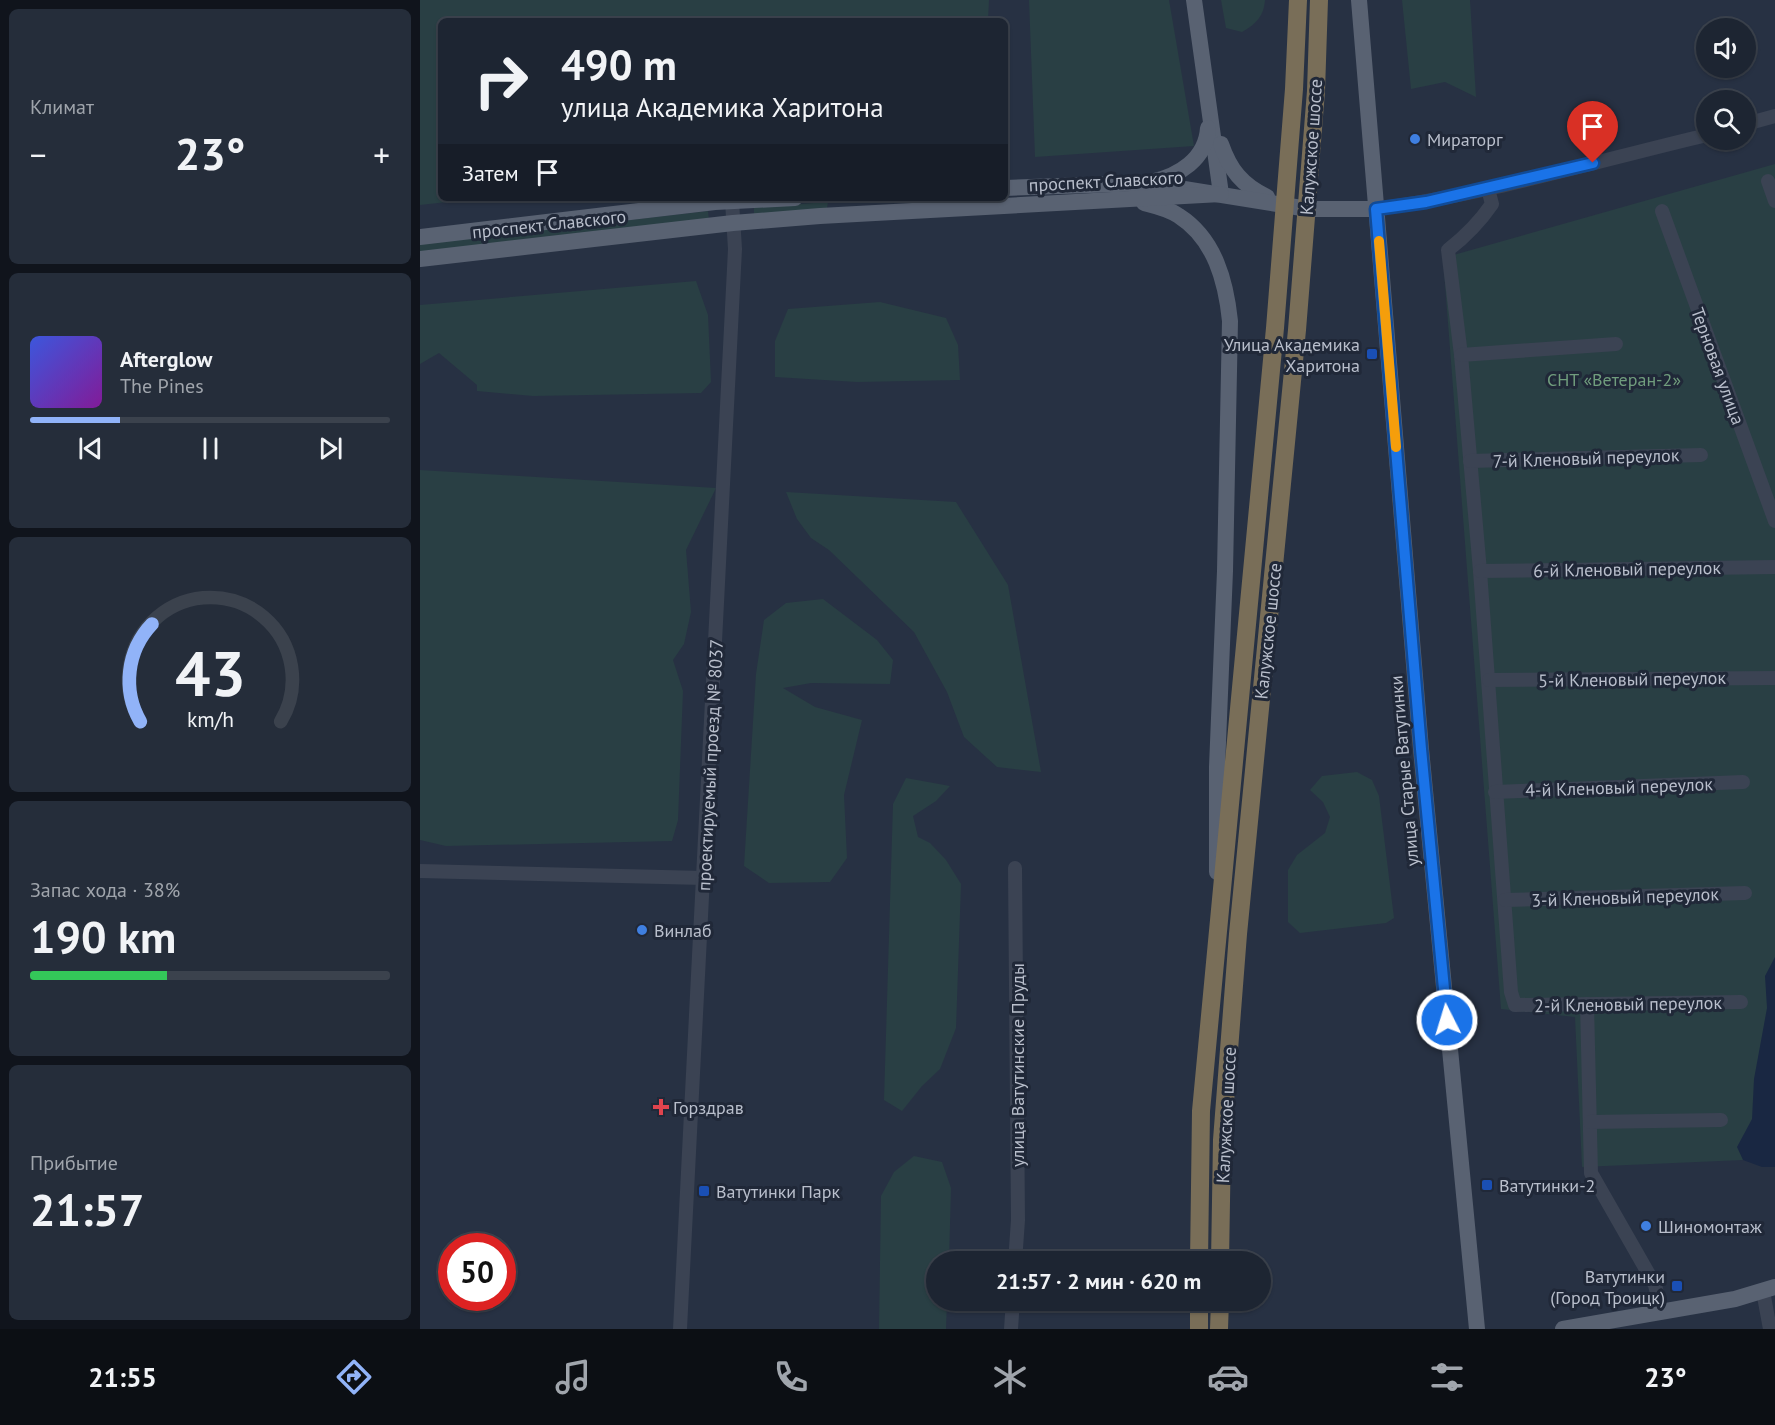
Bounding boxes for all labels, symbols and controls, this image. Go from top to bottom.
map controls [1696,18,1756,150]
button: sound [1696,18,1756,78]
text: 490 m [561,37,677,92]
icon: right [462,42,540,120]
street label: Калужское шоссе [1295,78,1327,216]
text: улица Академика Харитона [561,90,884,124]
button: search [1696,90,1756,150]
text: Климат [30,94,94,120]
pin [1567,101,1618,163]
icon: arrive [1576,110,1609,143]
text: 23° [175,124,245,182]
place label: Мираторг [1427,128,1503,151]
marker: Мираторг [1408,132,1422,146]
text: − [30,133,47,176]
text: + [373,133,390,176]
icon: arrive [531,156,564,189]
text: Затем [462,159,519,187]
street label: проспект Славского [1028,165,1184,197]
street label: проспект Славского [471,204,627,244]
street label: Терновая улица [1686,304,1750,428]
place label: Улица Академика Харитона [1224,333,1360,377]
text: Afterglow [120,345,212,373]
marker: Улица Академика Харитона [1365,347,1379,361]
park label: СНТ «Ветеран-2» [1547,368,1681,391]
text: The Pines [120,373,204,399]
icon: previous [74,432,107,465]
icon: pause [194,432,227,465]
icon: next [314,432,347,465]
street label: 7-й Кленовый переулок [1492,443,1680,473]
street label: 6-й Кленовый переулок [1533,556,1721,582]
street label: Калужское шоссе [1249,562,1287,700]
text: 43 [175,632,245,713]
street label: проектируемый проезд № 8037 [692,639,728,891]
street label: 5-й Кленовый переулок [1538,666,1726,692]
street label: улица Старые Ватутинки [1384,675,1424,867]
text: km/h [186,705,233,733]
street label: 4-й Кленовый переулок [1525,772,1714,802]
text: Запас хода · 38% [30,877,180,903]
street label: 3-й Кленовый переулок [1531,882,1720,912]
text: 190 km [30,907,176,965]
place label: Винлаб [654,919,712,942]
marker: Винлаб [635,923,649,937]
street label: улица Ватутинские Пруды [1006,963,1029,1167]
position arrow [1415,988,1479,1052]
street label: 2-й Кленовый переулок [1534,991,1722,1017]
street label: Калужское шоссе [1211,1046,1241,1184]
place label: Горздрав [673,1096,744,1119]
marker: Горздрав [654,1100,668,1114]
text: Прибытие [30,1150,118,1176]
place label: Ватутинки-2 [1499,1174,1595,1197]
marker: Ватутинки-2 [1480,1178,1494,1192]
text: 21:57 [30,1180,144,1238]
place label: Ватутинки Парк [716,1180,840,1203]
marker: Ватутинки Парк [697,1184,711,1198]
place label: Шиномонтаж [1658,1215,1762,1238]
marker: Шиномонтаж [1639,1219,1653,1233]
speed limit sign: 50 [438,1233,516,1311]
place label: Ватутинки (Город Троицк) [1550,1265,1665,1309]
text: 21:57 · 2 мин · 620 m [996,1267,1201,1295]
marker: Ватутинки (Город Троицк) [1670,1279,1684,1293]
icon: directions [333,1356,375,1398]
icon: music [552,1356,594,1398]
icon: phone [770,1356,812,1398]
icon: climate [989,1356,1031,1398]
icon: car [1207,1356,1249,1398]
icon: filters [1426,1356,1468,1398]
text: 21:55 [88,1360,157,1394]
text: 23° [1644,1360,1687,1394]

